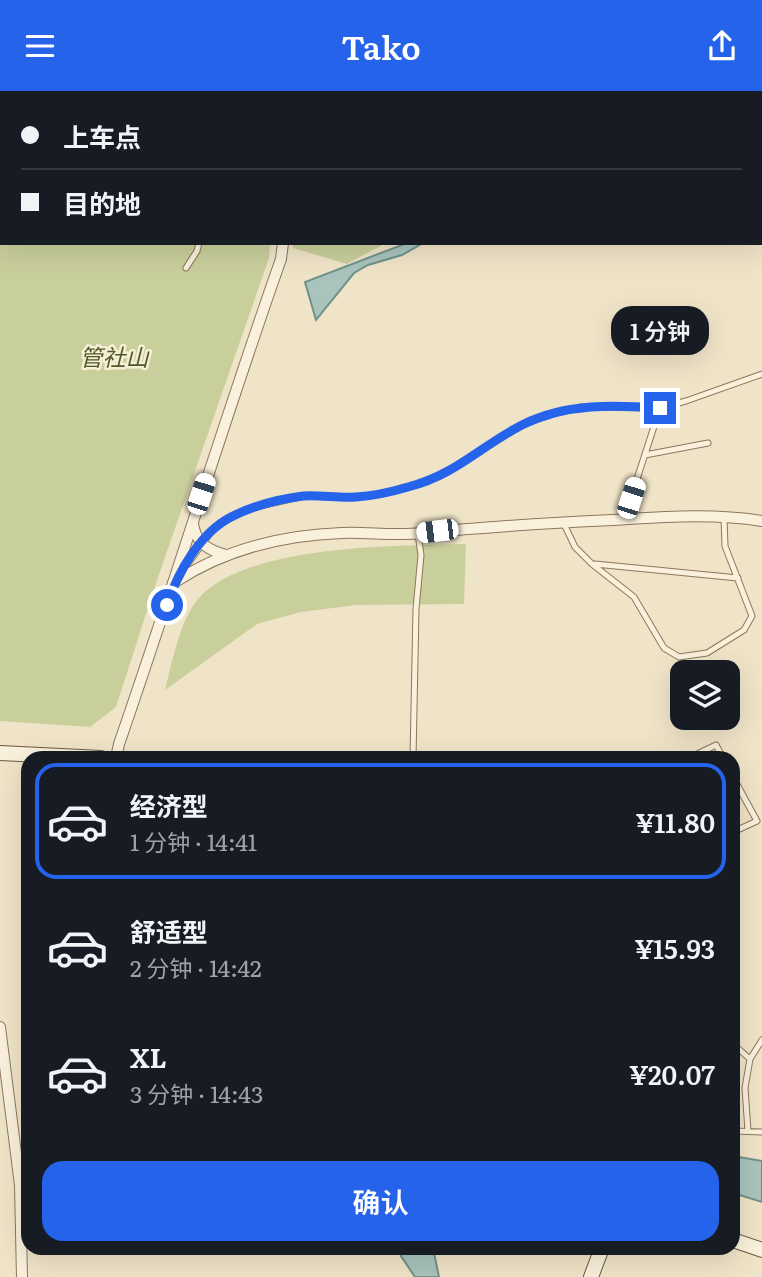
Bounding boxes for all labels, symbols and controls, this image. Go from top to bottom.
text: Tako [341,22,421,70]
icon: menu [21,27,59,65]
icon: share [703,27,741,65]
text: 上车点 [63,116,141,155]
text: 目的地 [63,183,141,222]
callout: 1 分钟 [611,307,709,355]
text: 1 分钟 [630,313,690,347]
park label: 管社山 [80,339,151,373]
route end [644,392,676,424]
car [185,471,218,517]
car [615,475,648,521]
car [415,518,460,544]
route start [151,589,183,621]
map controls [670,660,740,730]
button: layers [670,660,740,730]
text: 经济型 [130,785,208,824]
icon: car [46,790,109,853]
text: ¥11.80 [636,802,715,841]
text: 1 分钟 · 14:41 [130,824,257,858]
text: 舒适型 [130,911,208,950]
icon: car [46,916,109,979]
text: ¥15.93 [634,928,715,967]
text: 2 分钟 · 14:42 [130,950,262,984]
text: XL [130,1037,167,1076]
icon: car [46,1042,109,1105]
text: ¥20.07 [629,1054,715,1093]
text: 3 分钟 · 14:43 [130,1076,263,1110]
button: 确认 [42,1161,719,1241]

